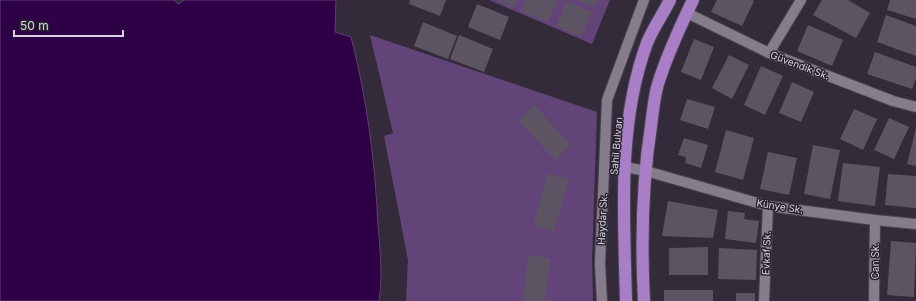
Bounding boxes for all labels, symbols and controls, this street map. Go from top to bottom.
scale bar [14,12,123,38]
text: 50 m [20,18,49,33]
street label: Güvendik Sk. [769,48,831,82]
street label: Sahil Bulvarı [607,117,625,175]
street label: Haydar Sk. [595,193,609,245]
street label: Künye Sk. [756,196,804,216]
street label: Evkaf Sk. [759,231,773,275]
street label: Can Sk. [869,243,881,279]

